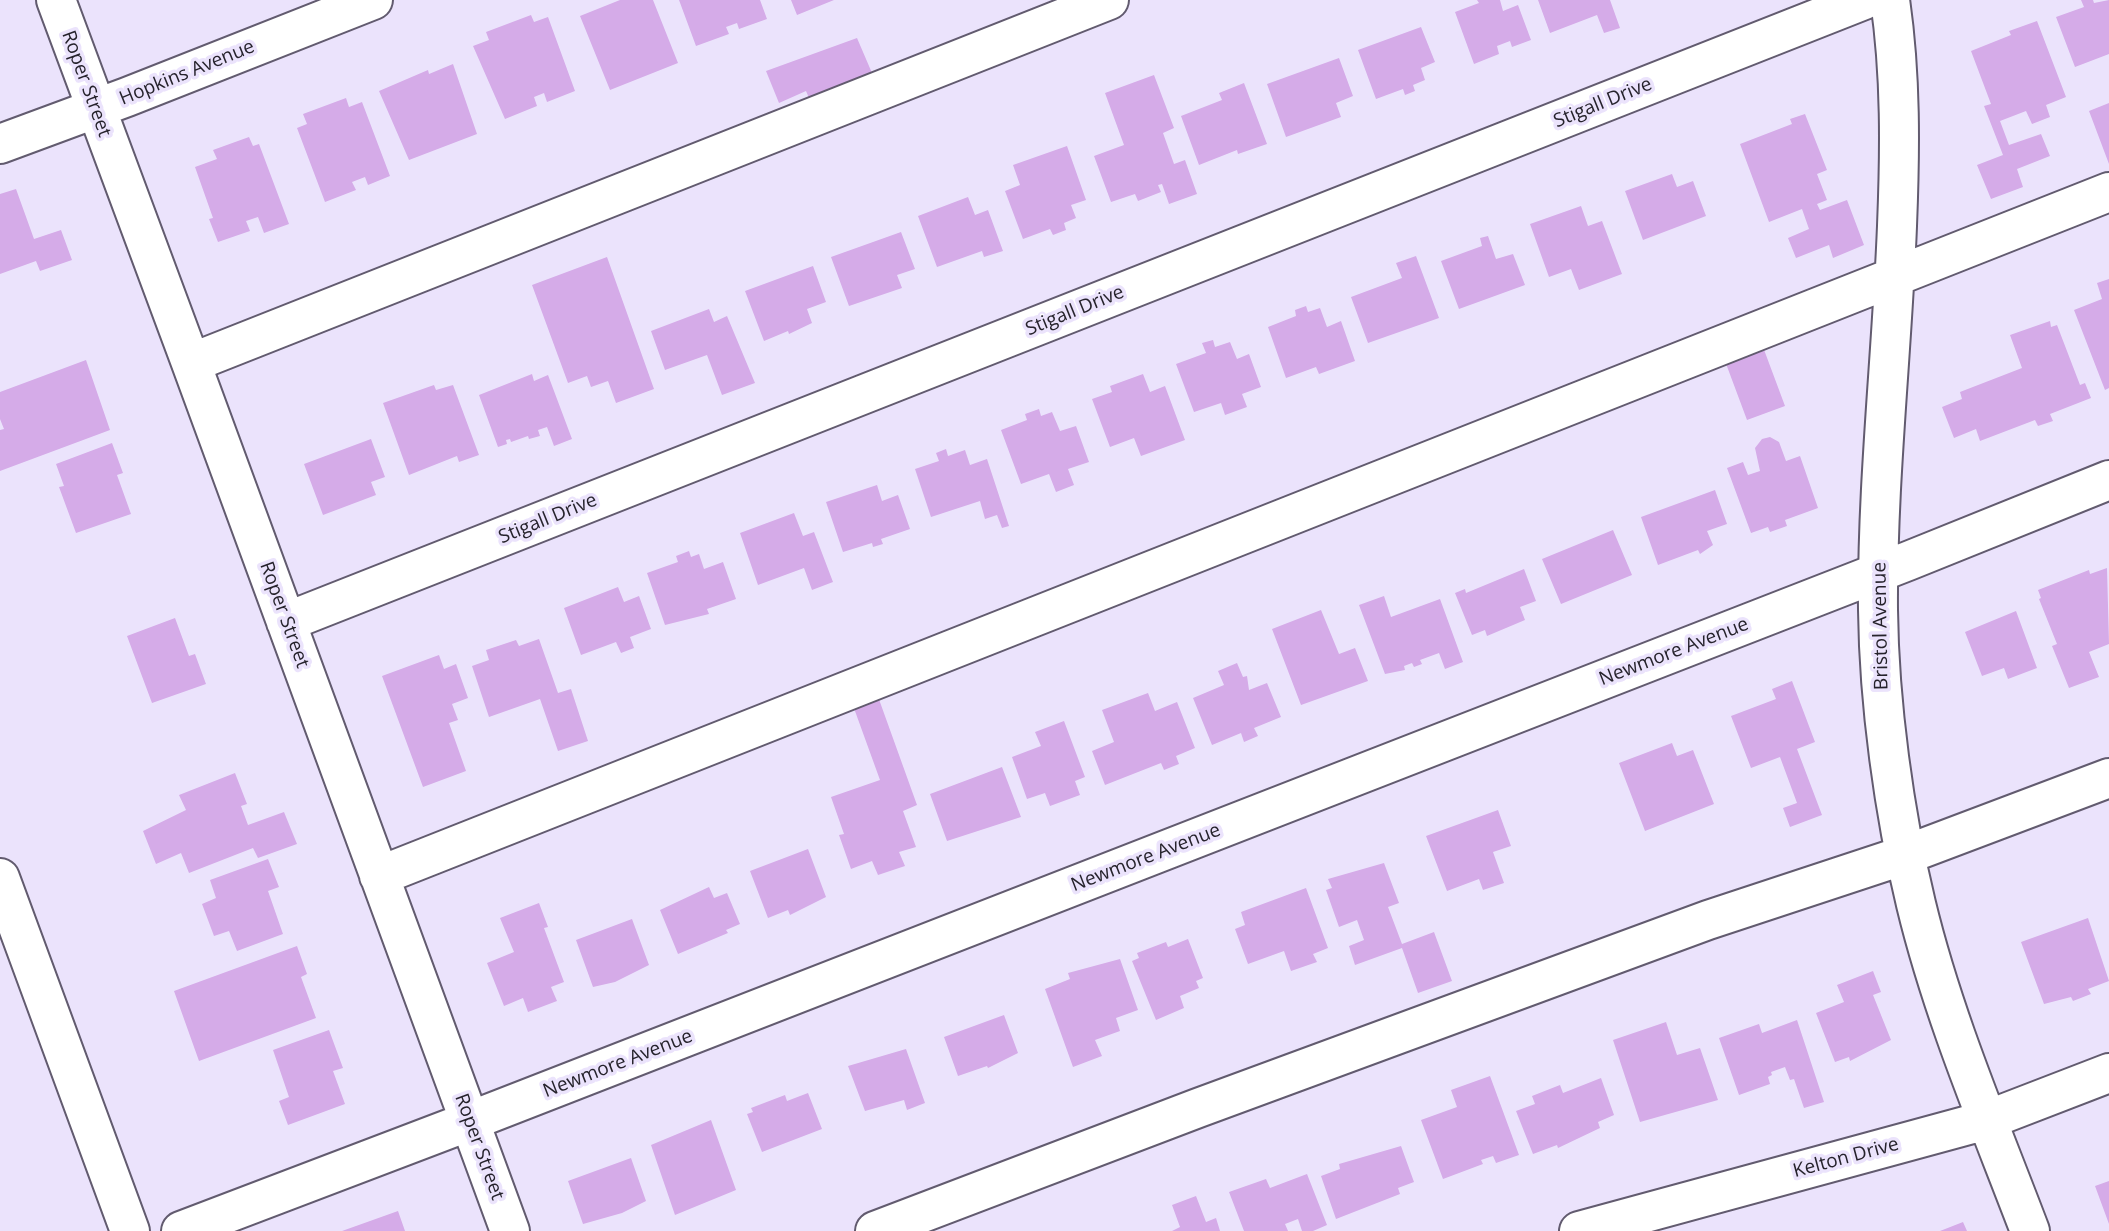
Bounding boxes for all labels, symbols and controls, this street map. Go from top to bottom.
street label: Roper Street [56,28,116,140]
street label: Hopkins Avenue [116,36,258,110]
street label: Stigall Drive [1551,73,1655,133]
street label: Stigall Drive [1023,281,1127,341]
street label: Stigall Drive [496,489,600,549]
street label: Roper Street [254,559,314,671]
street label: Bristol Avenue [1868,562,1894,690]
street label: Newmore Avenue [1596,613,1752,691]
street label: Newmore Avenue [1068,819,1224,897]
street label: Newmore Avenue [540,1025,696,1103]
street label: Roper Street [449,1091,509,1203]
street label: Kelton Drive [1791,1133,1901,1183]

